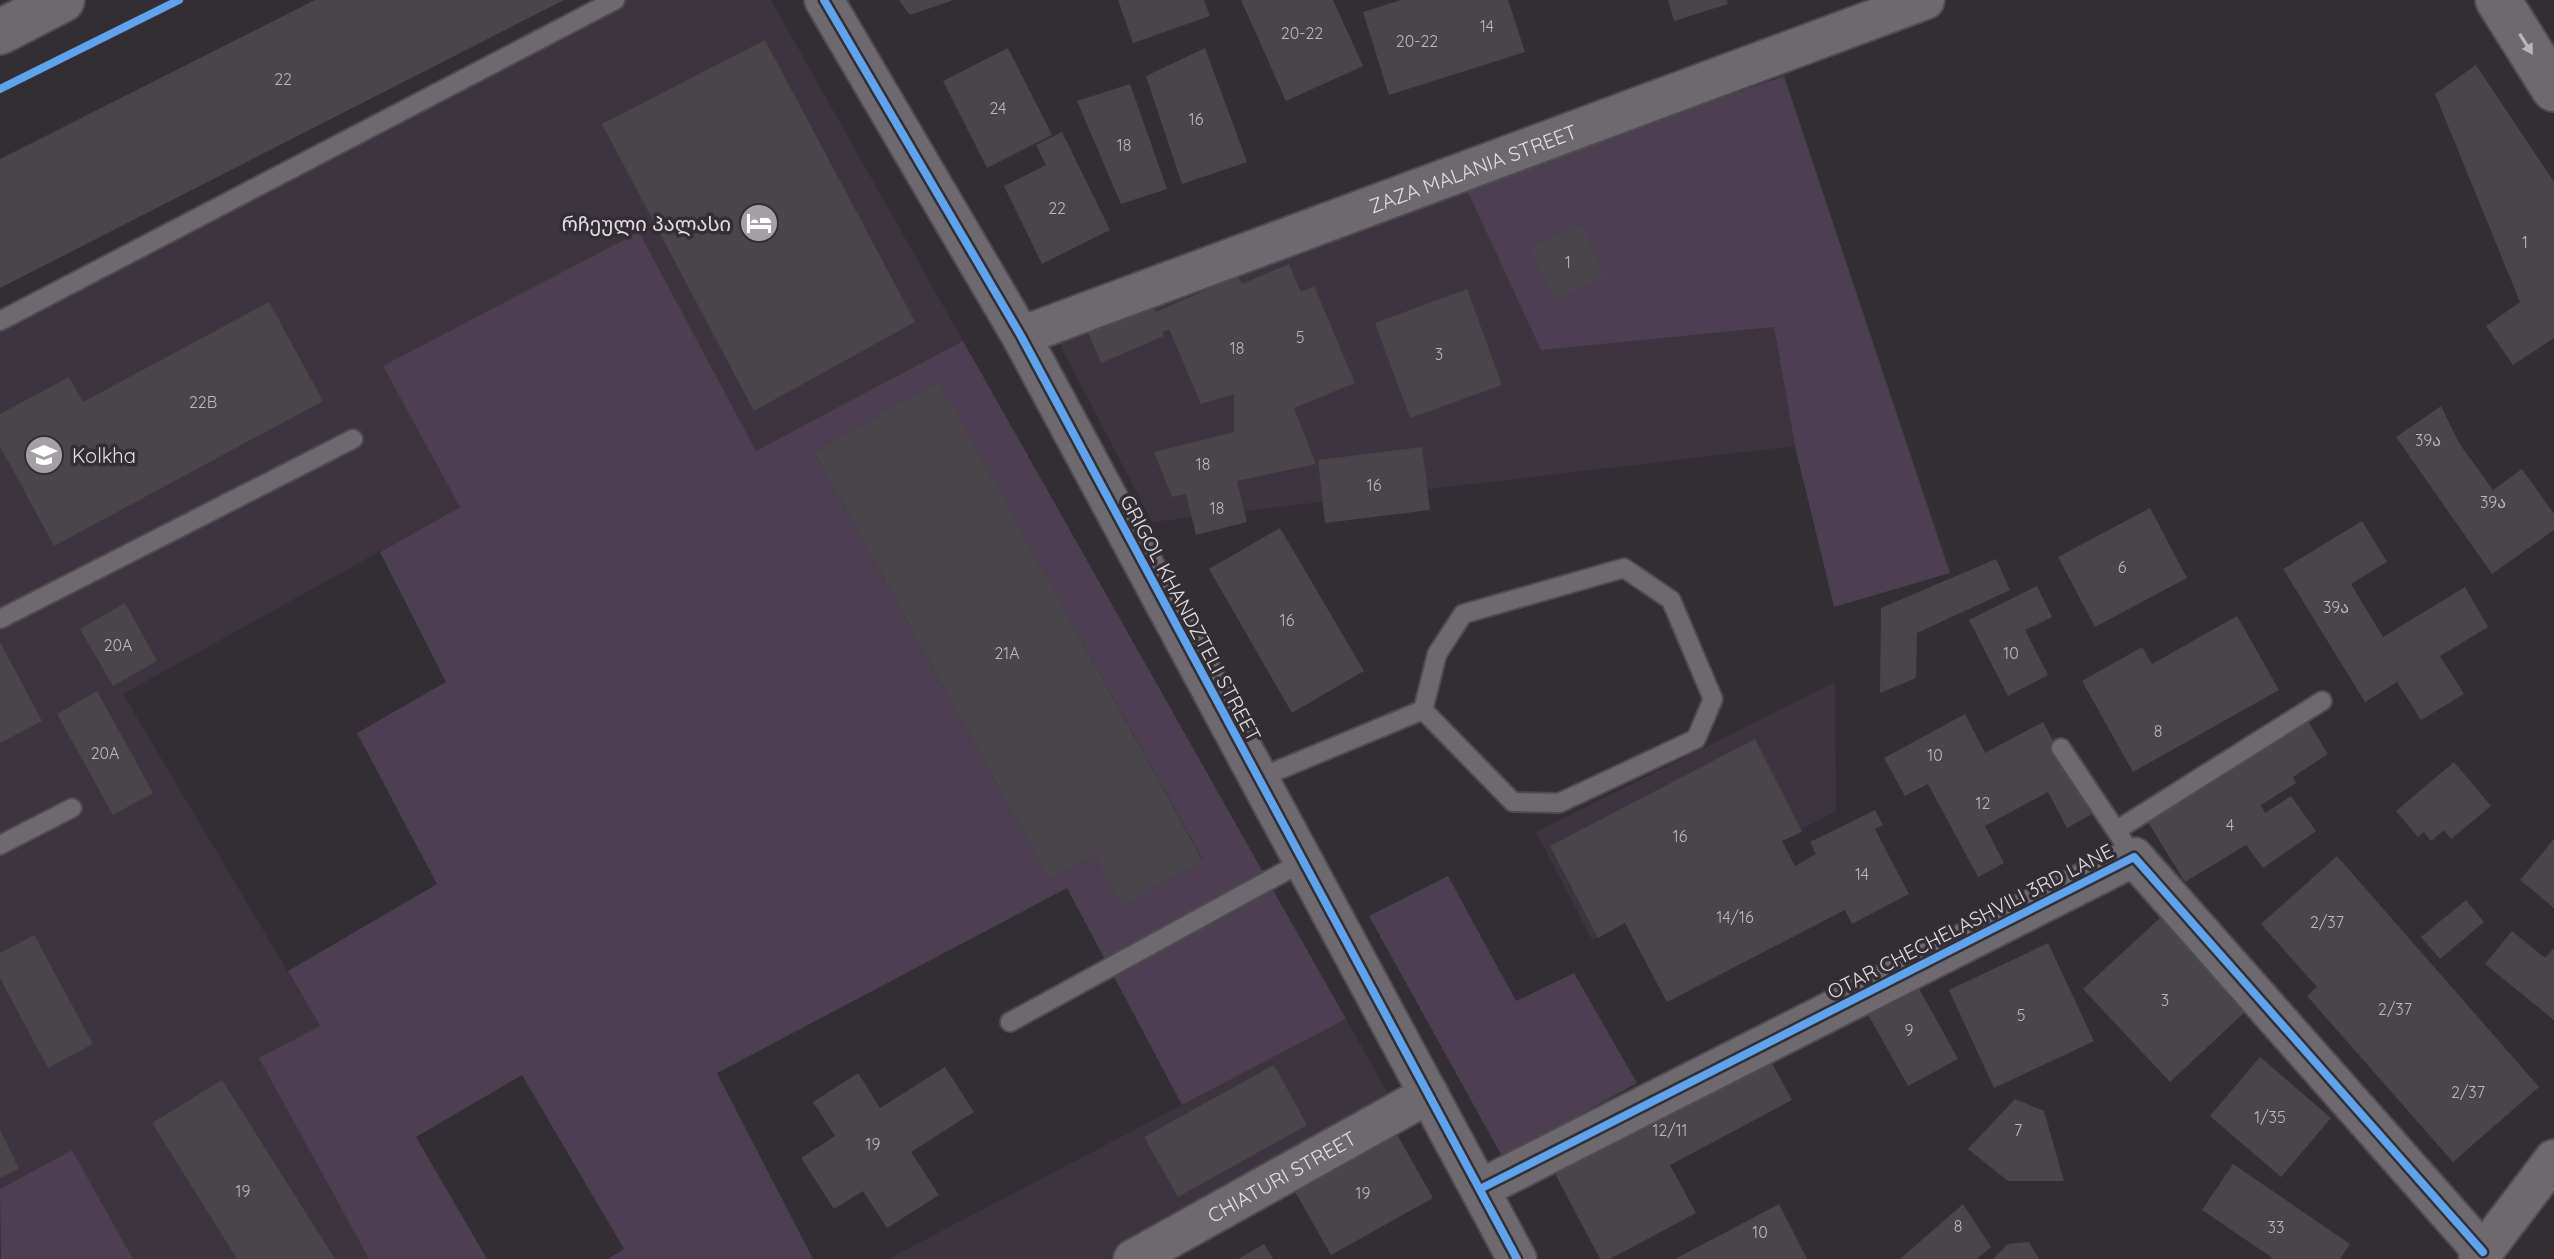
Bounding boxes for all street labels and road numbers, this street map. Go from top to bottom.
street label: ZAZA MALANIA STREET [1365,118,1580,218]
street label: GRIGOL KHANDZTELI STREET [1115,490,1267,746]
street label: OTAR CHECHELASHVILI 3RD LANE [1823,838,2117,1004]
street label: CHIATURI STREET [1203,1125,1360,1228]

